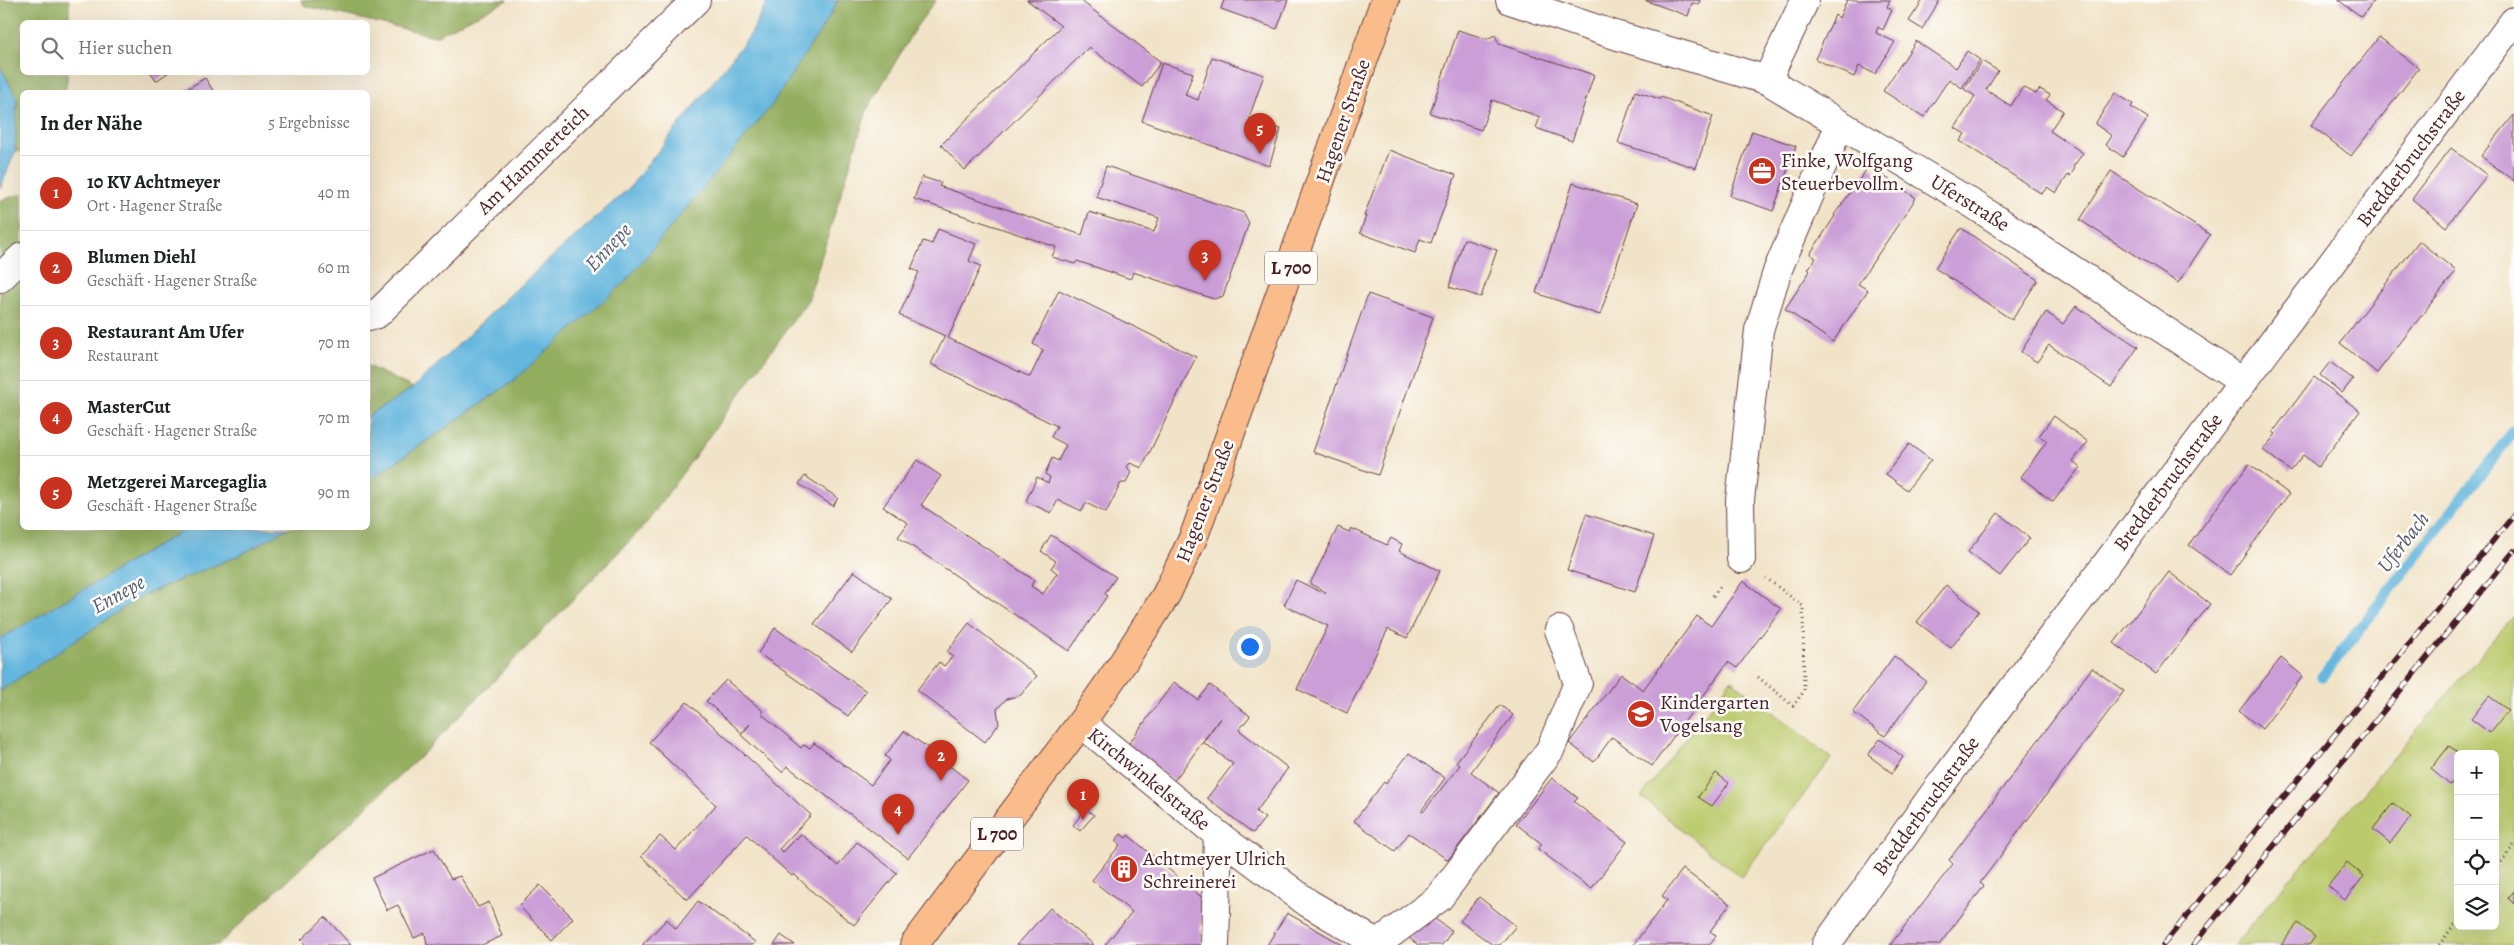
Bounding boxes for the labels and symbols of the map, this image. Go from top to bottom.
street label: Hagener Straße [1309,55,1377,187]
street label: Bredderbruchstraße [2350,83,2472,233]
street label: Am Hammerteich [470,99,595,221]
pin: 5 [1244,113,1276,154]
place label: Finke, Wolfgang Steuerbevollm. [1781,147,1913,197]
office icon: Finke, Wolfgang Steuerbevollm. [1747,156,1777,186]
street label: Uferstraße [1925,168,2015,238]
water label: Ennepe [578,216,638,277]
pin: 3 [1189,240,1221,281]
road number: L 700 [1265,252,1317,284]
street label: Bredderbruchstraße [2107,407,2229,557]
street label: Hagener Straße [1169,436,1241,566]
water label: Uferbach [2370,506,2436,578]
water label: Ennepe [86,568,150,620]
your location [1237,634,1263,660]
place label: Kindergarten Vogelsang [1659,689,1770,739]
school or university icon: Kindergarten Vogelsang [1626,699,1656,729]
street label: Kirchwinkelstraße [1082,721,1216,837]
street label: Bredderbruchstraße [1866,731,1986,881]
pin: 2 [925,740,957,781]
pin: 1 [1067,779,1099,820]
pin: 4 [882,794,914,835]
road number: L 700 [971,818,1023,851]
place label: Achtmeyer Ulrich Schreinerei [1142,845,1286,895]
building icon: Achtmeyer Ulrich Schreinerei [1109,854,1139,884]

